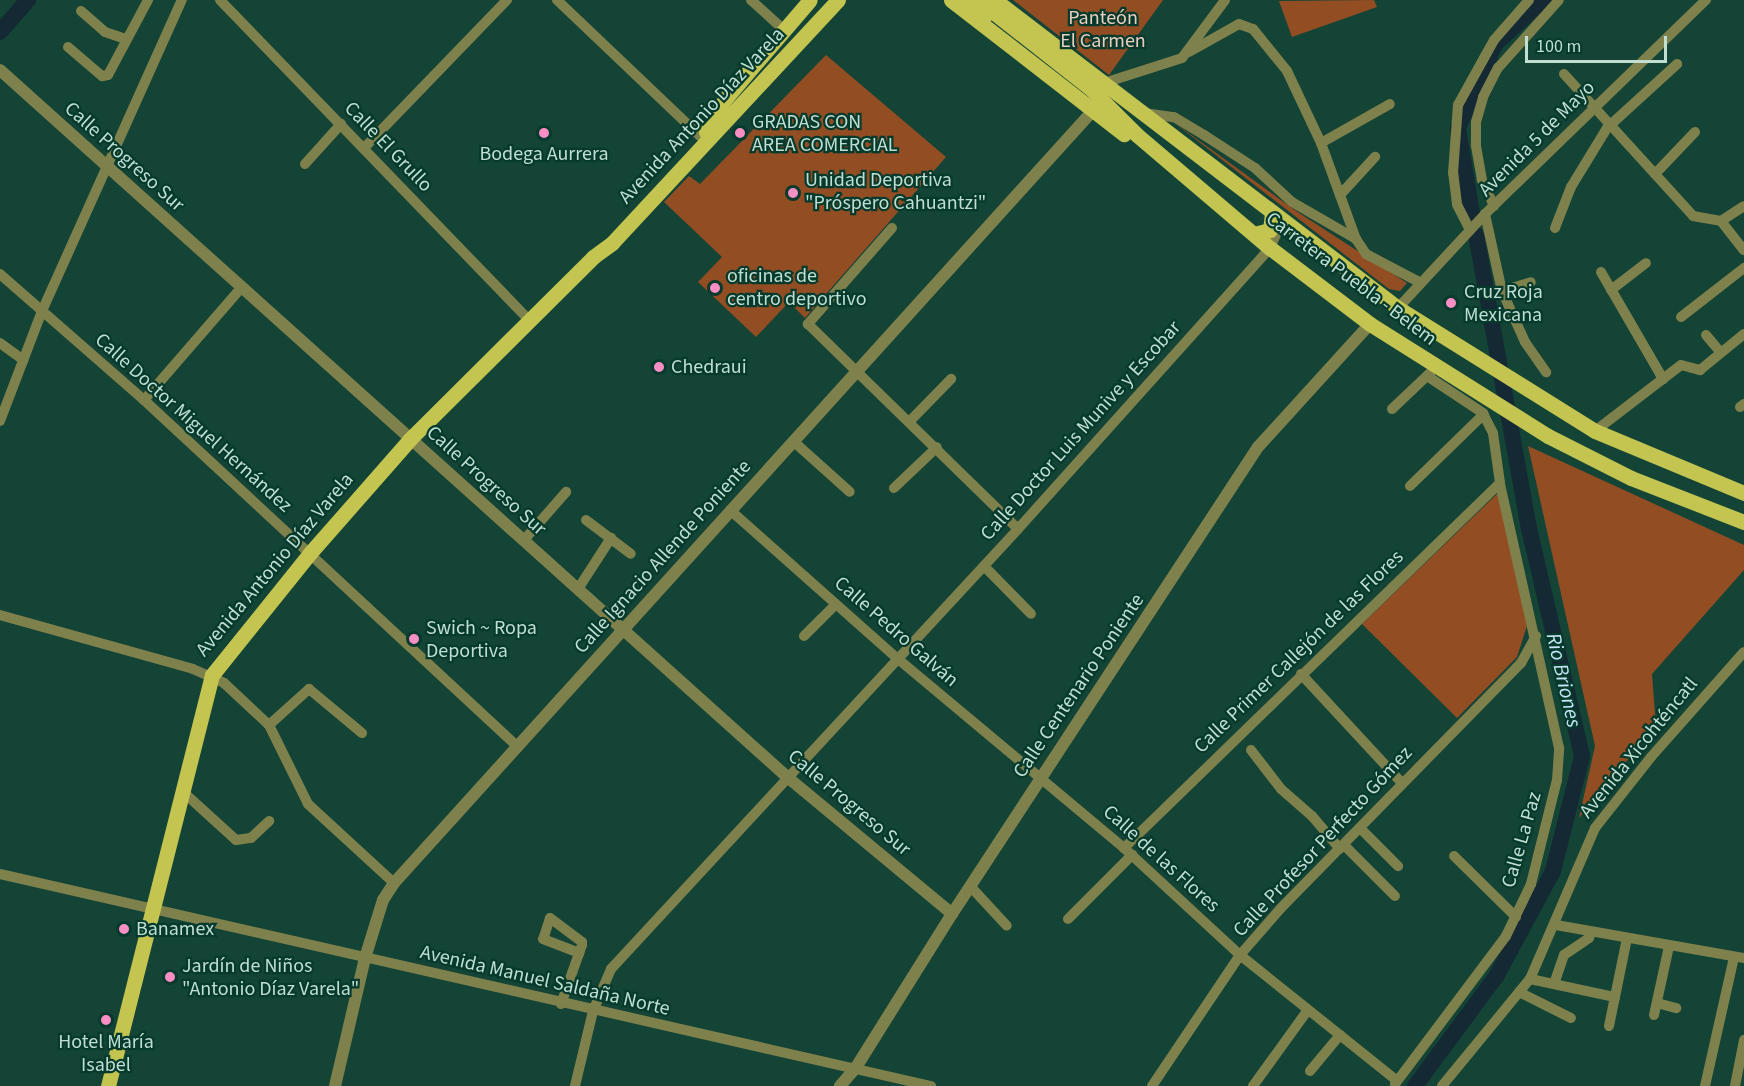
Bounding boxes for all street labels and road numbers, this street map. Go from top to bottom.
street label: Avenida Antonio Díaz Varela [614,23,790,209]
street label: Avenida 5 de Mayo [1474,76,1600,202]
street label: Calle Progreso Sur [59,97,189,217]
street label: Calle El Grullo [339,97,437,197]
street label: Carretera Puebla - Belem [1261,207,1441,351]
street label: Calle Doctor Luis Munive y Escobar [976,316,1186,546]
street label: Calle Doctor Miguel Hernández [90,328,296,518]
street label: Calle Progreso Sur [421,421,551,541]
street label: Calle Ignacio Allende Poniente [570,455,756,659]
street label: Avenida Antonio Díaz Varela [191,468,359,662]
street label: Calle Primer Callejón de las Flores [1189,545,1409,759]
street label: Calle Pedro Galván [829,572,963,692]
street label: Calle Centenario Poniente [1008,589,1150,783]
street label: Avenida Xicohténcatl [1575,673,1703,823]
street label: Calle Profesor Perfecto Gómez [1228,742,1418,942]
street label: Calle Progreso Sur [783,745,915,861]
street label: Calle La Paz [1497,789,1547,891]
street label: Calle de las Flores [1098,800,1224,918]
street label: Avenida Manuel Saldaña Norte [418,941,672,1021]

